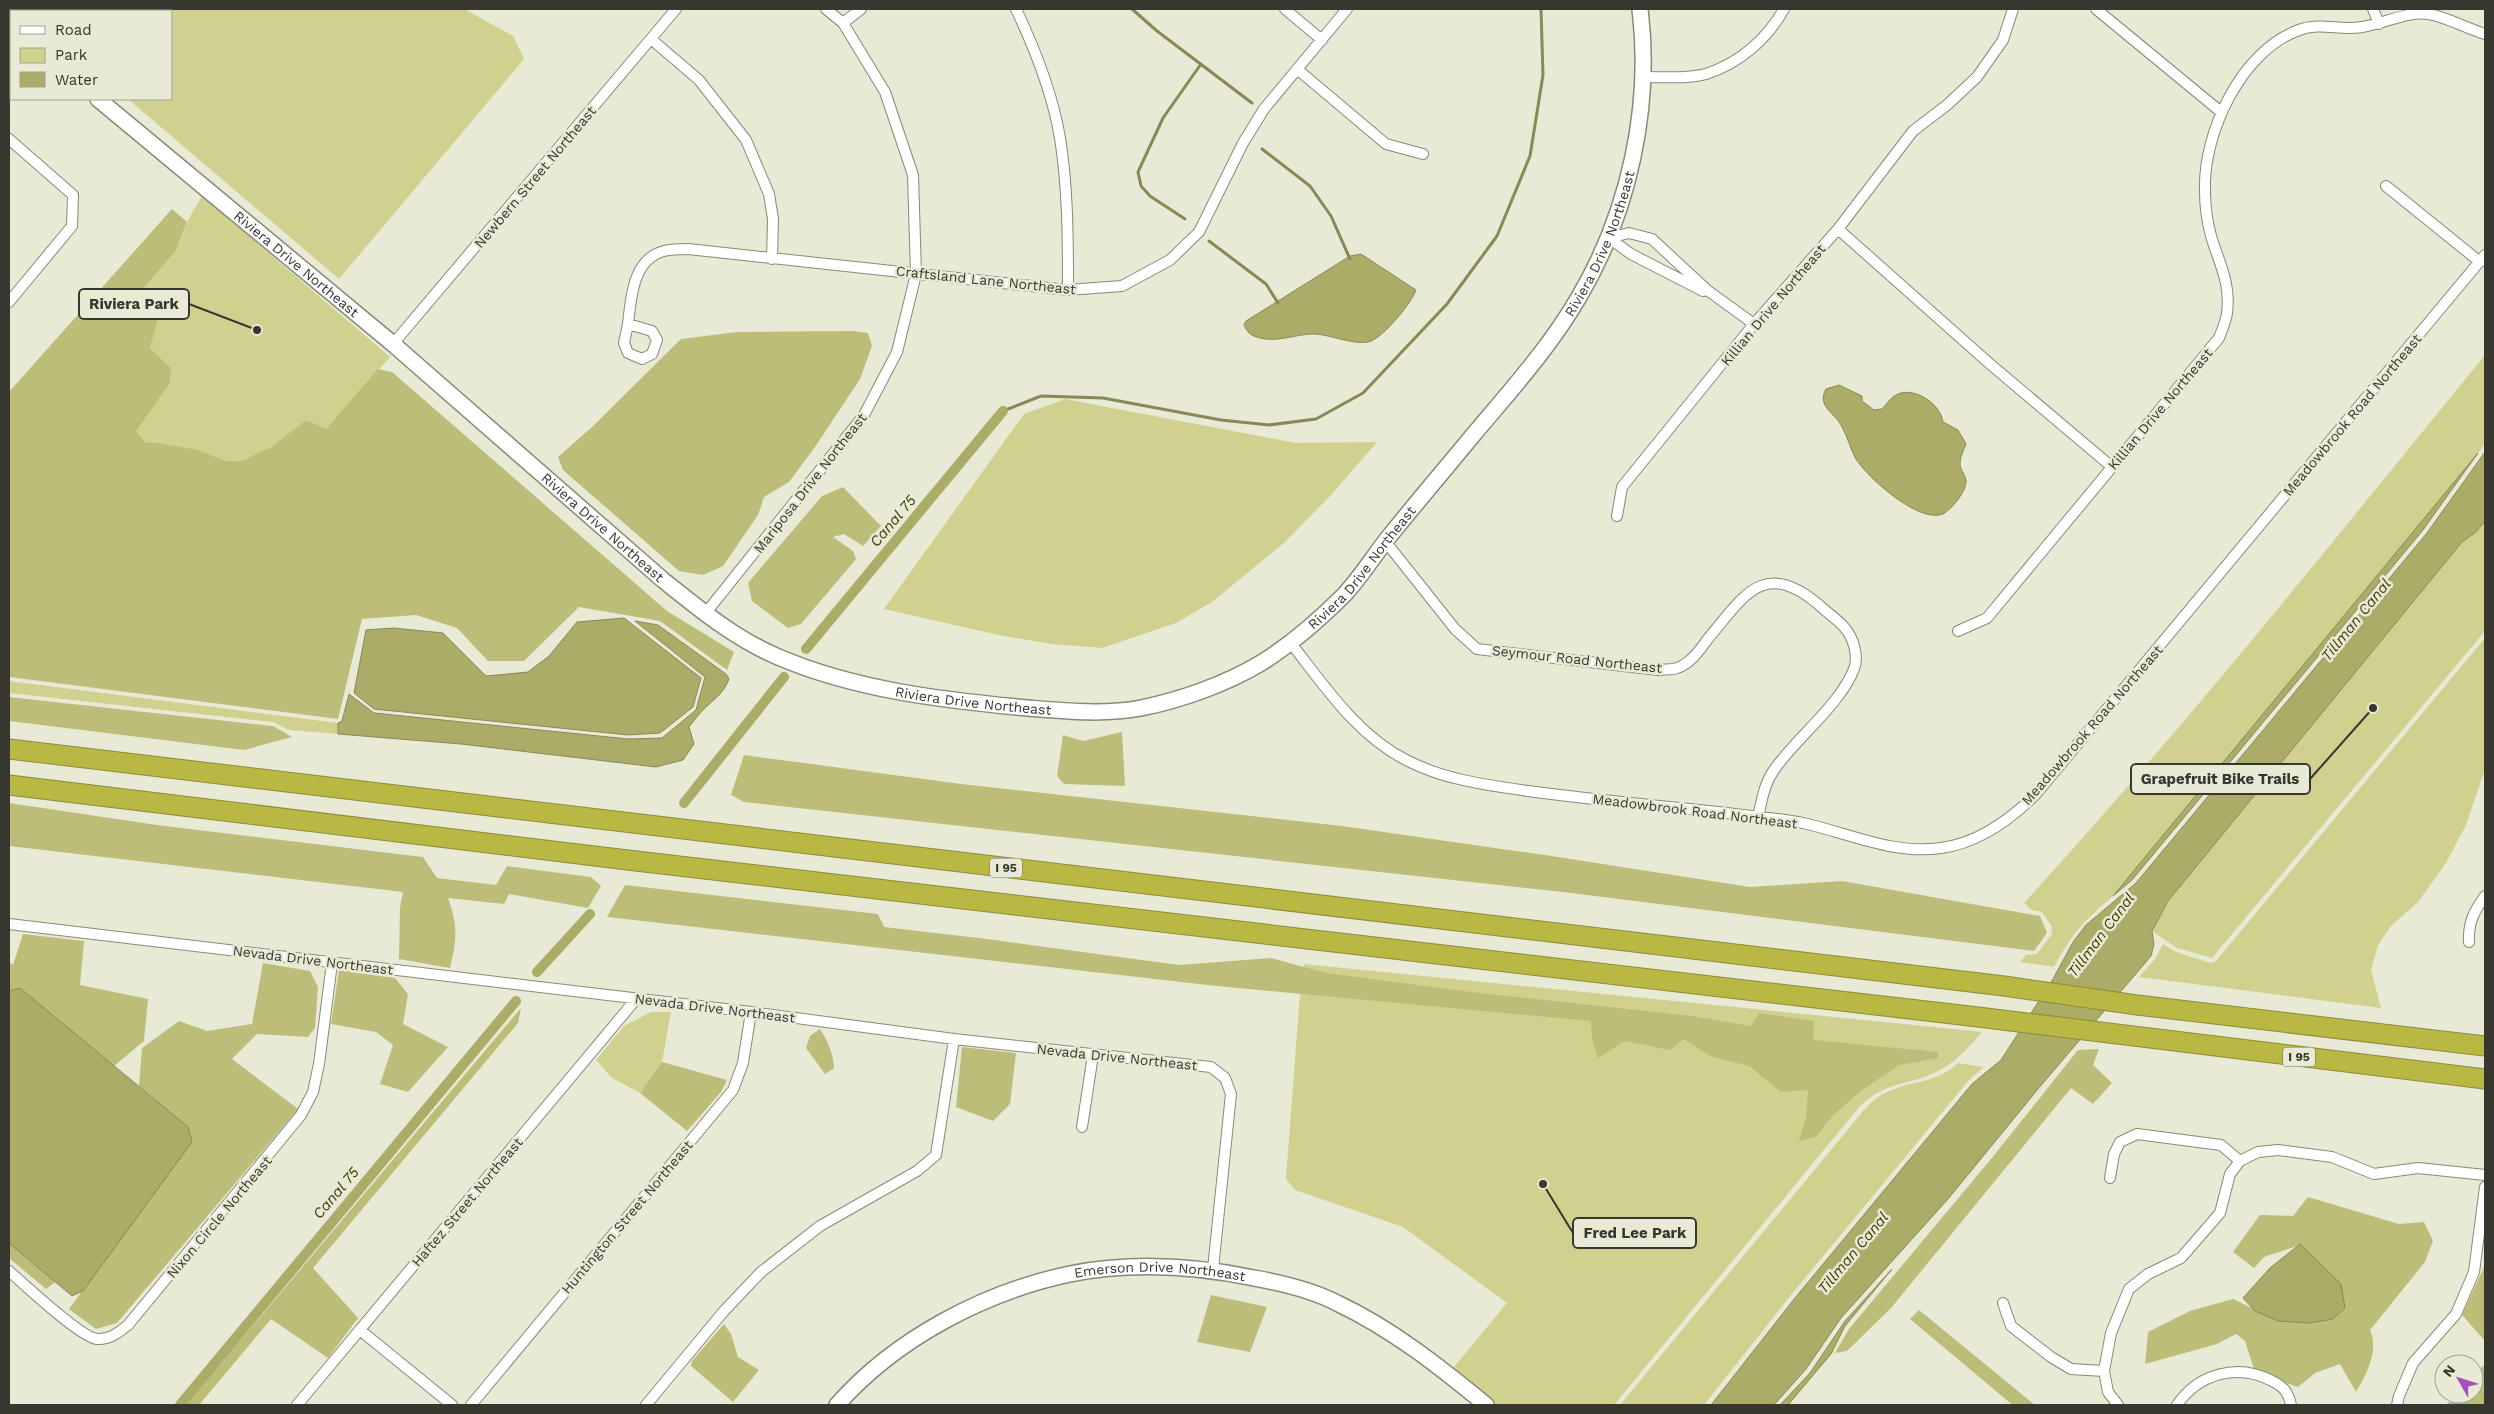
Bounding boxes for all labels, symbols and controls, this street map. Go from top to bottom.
legend [10,10,172,100]
text: Road [55,21,92,39]
text: Park [55,46,88,64]
text: Water [55,71,98,89]
street label: Newbern Street Northeast [471,103,599,251]
street label: Riviera Drive Northeast [1561,169,1638,319]
street label: Riviera Drive Northeast [231,207,362,320]
street label: Killian Drive Northeast [1717,241,1829,369]
street label: Craftsland Lane Northeast [895,263,1077,297]
callout: Riviera Park [79,289,189,319]
text: Riviera Park [89,295,180,313]
street label: Meadowbrook Road Northeast [2279,331,2425,499]
street label: Killian Drive Northeast [2104,345,2216,473]
street label: Mariposa Drive Northeast [750,410,870,556]
street label: Riviera Drive Northeast [538,470,667,585]
water label: Canal 75 [866,491,920,551]
street label: Riviera Drive Northeast [1305,503,1419,632]
water label: Tillman Canal [2317,575,2395,665]
street label: Seymour Road Northeast [1491,642,1663,676]
street label: Meadowbrook Road Northeast [2018,642,2166,808]
street label: Riviera Drive Northeast [894,683,1052,718]
callout: Grapefruit Bike Trails [2131,764,2310,794]
text: Grapefruit Bike Trails [2141,770,2299,788]
street label: Meadowbrook Road Northeast [1592,790,1799,832]
road number: I 95 [990,858,1022,878]
water label: Tillman Canal [2063,889,2139,981]
street label: Nevada Drive Northeast [232,942,394,978]
street label: Nevada Drive Northeast [634,990,796,1026]
street label: Nevada Drive Northeast [1036,1041,1198,1073]
road number: I 95 [2283,1048,2315,1066]
street label: Haftez Street Northeast [408,1134,526,1270]
street label: Huntington Street Northeast [558,1137,696,1297]
street label: Nixon Circle Northeast [163,1153,275,1281]
water label: Canal 75 [309,1163,363,1223]
water label: Tillman Canal [1814,1208,1893,1297]
callout: Fred Lee Park [1573,1218,1696,1248]
text: Fred Lee Park [1584,1224,1687,1242]
street label: Emerson Drive Northeast [1073,1259,1247,1284]
north arrow [2434,1354,2484,1404]
text: N [2439,1362,2458,1380]

